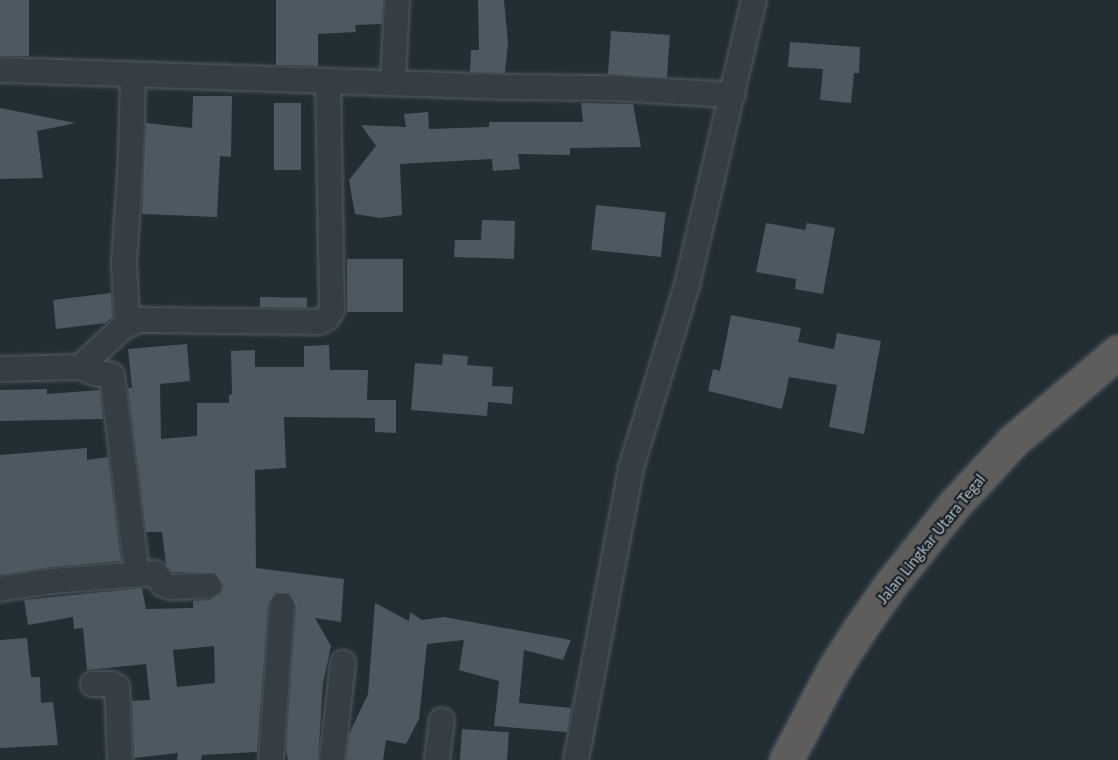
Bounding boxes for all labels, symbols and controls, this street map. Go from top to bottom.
street label: Jalan Lingkar Utara Tegal [873,470,989,608]

